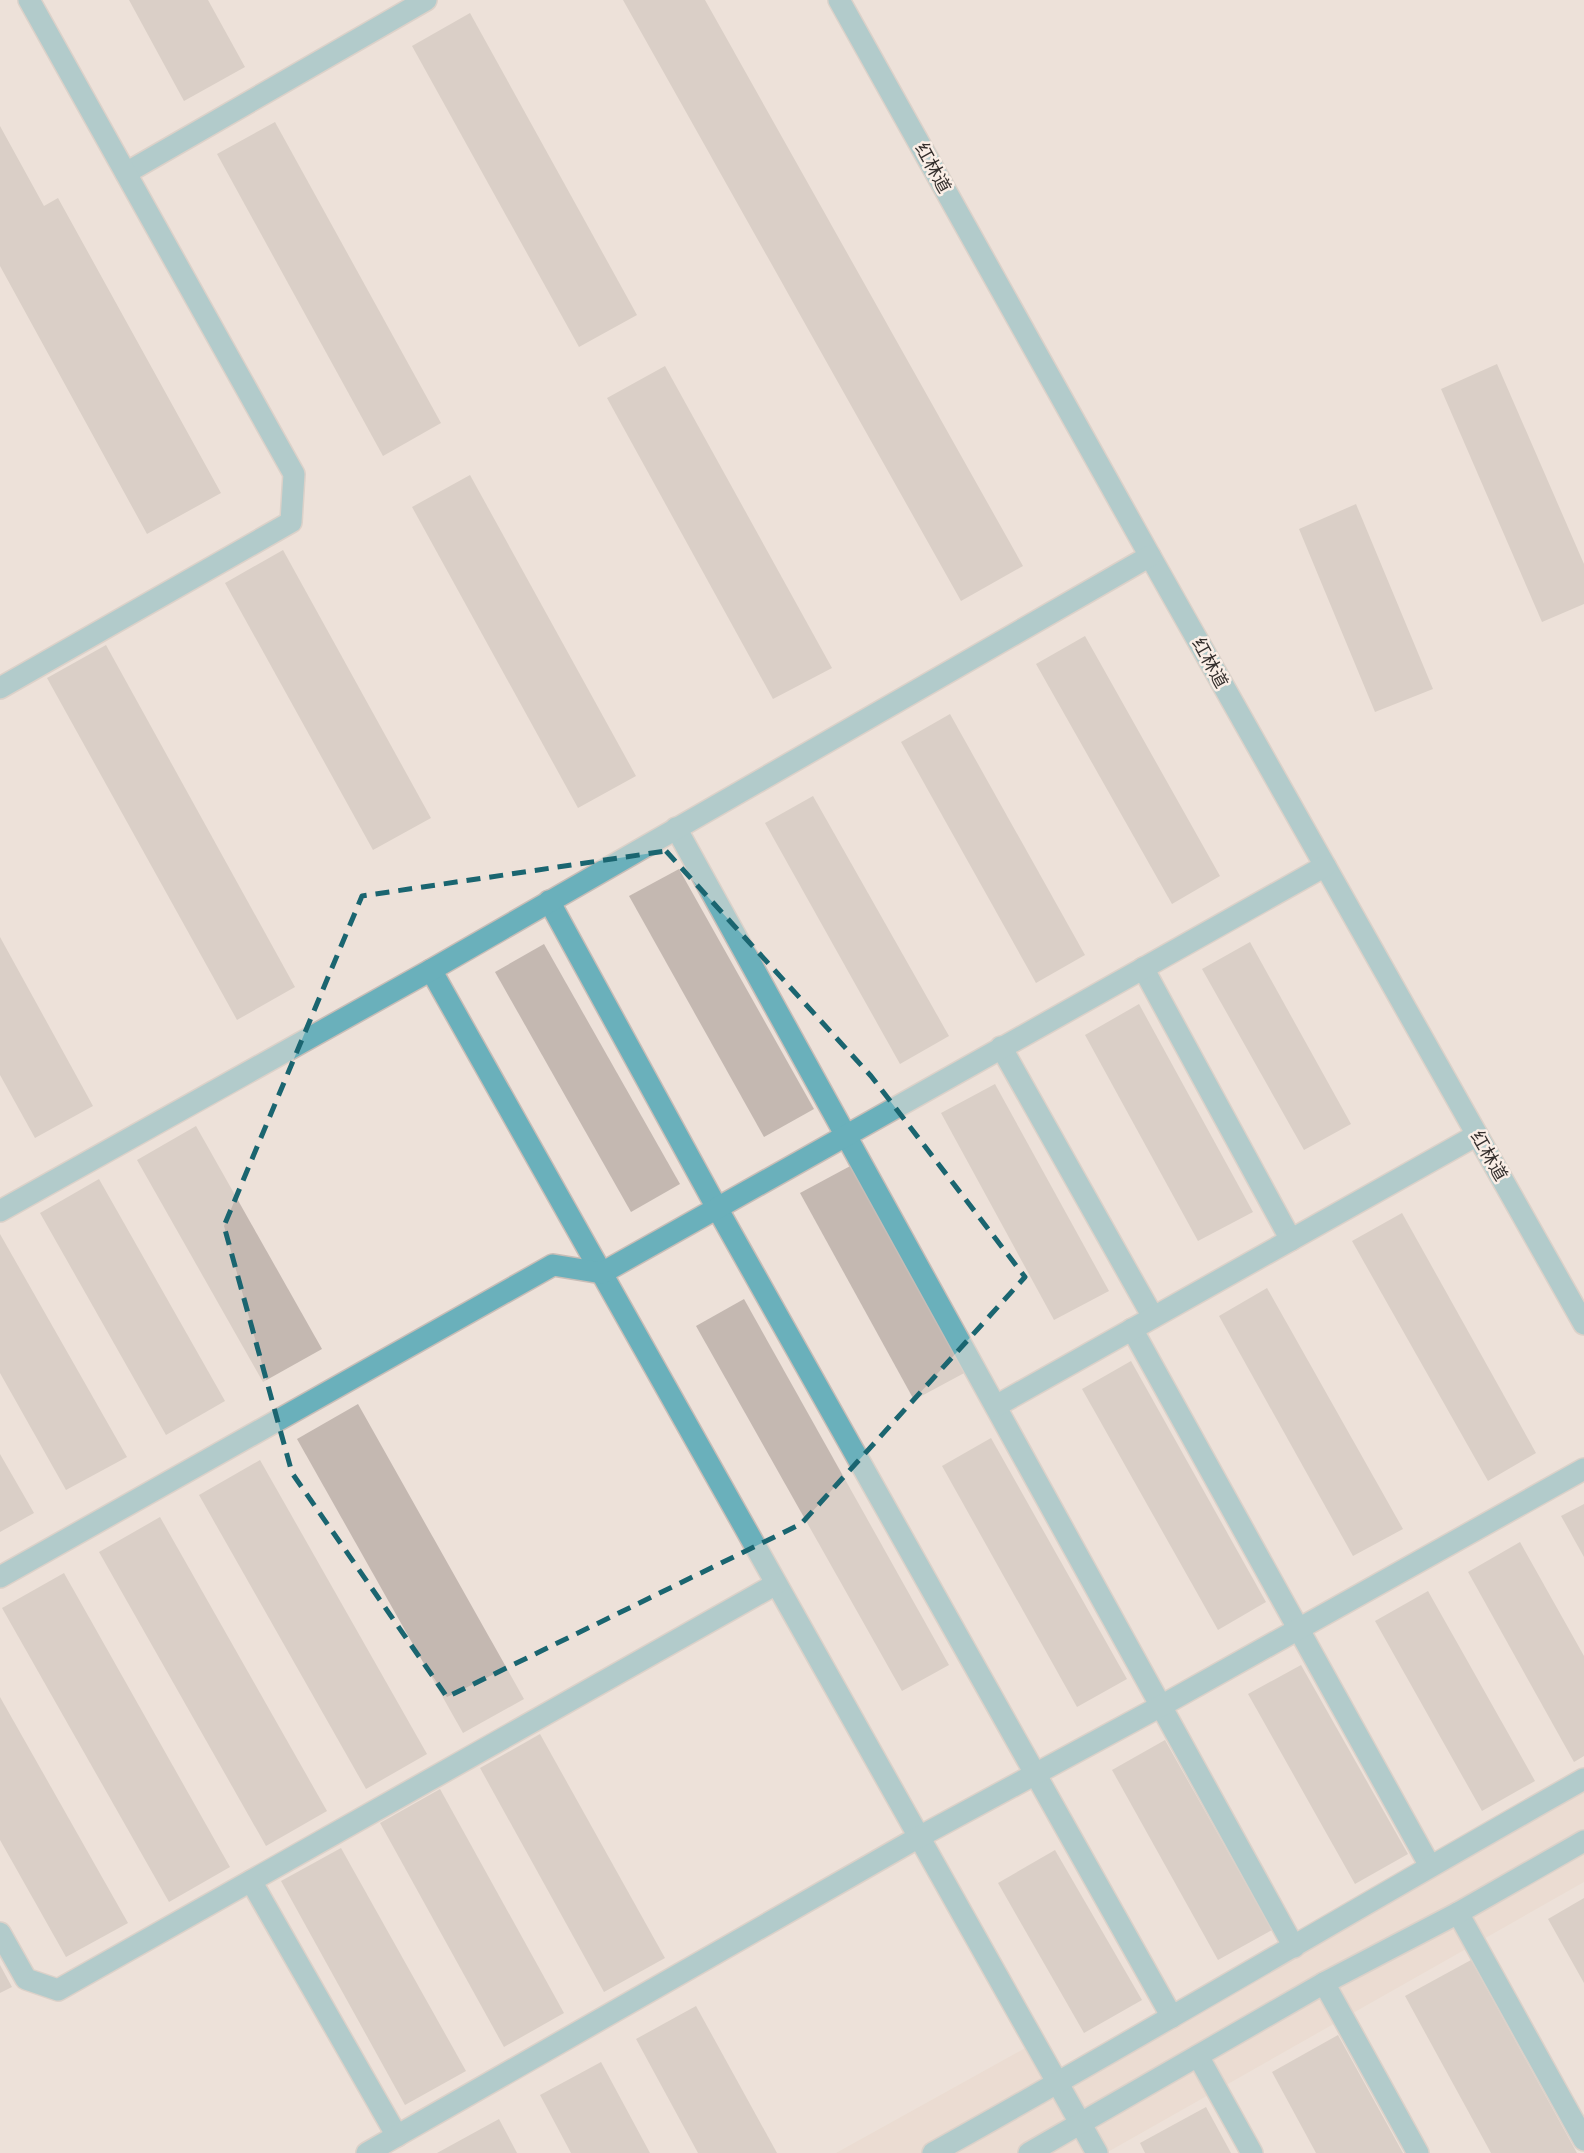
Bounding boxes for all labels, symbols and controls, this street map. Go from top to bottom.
street label: 红林道 [911,140,955,196]
street label: 红林道 [1188,635,1232,691]
street label: 红林道 [1467,1128,1511,1184]

